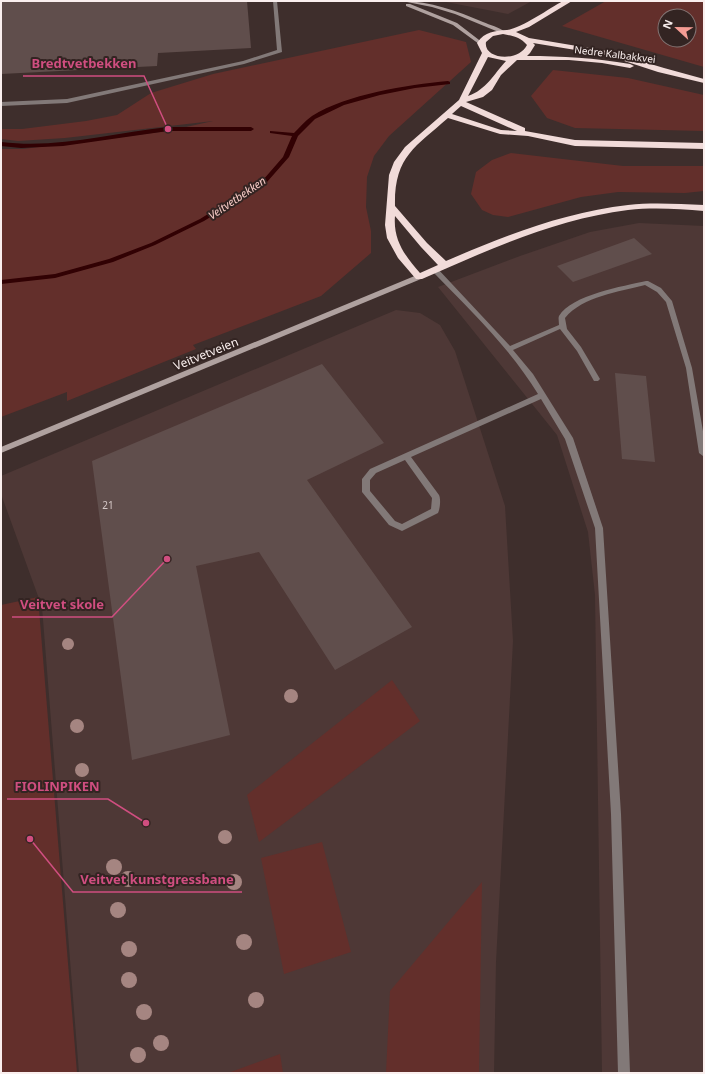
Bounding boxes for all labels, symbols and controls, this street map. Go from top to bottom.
north arrow [657,8,697,48]
text: N [659,17,676,31]
street label: Nedre Kalbakkvei [574,42,656,66]
callout: Bredtvetbekken [23,51,144,76]
text: Bredtvetbekken [32,54,136,72]
water label: Veitvetbekken [205,173,268,222]
street label: Veitvetveien [171,333,241,374]
house number: 21 [102,498,114,512]
callout: Veitvet skole [12,592,112,617]
text: Veitvet skole [20,595,104,613]
callout: FIOLINPIKEN [7,774,108,799]
text: FIOLINPIKEN [15,777,99,795]
callout: Veitvet kunstgressbane [73,867,242,892]
text: Veitvet kunstgressbane [80,870,234,888]

